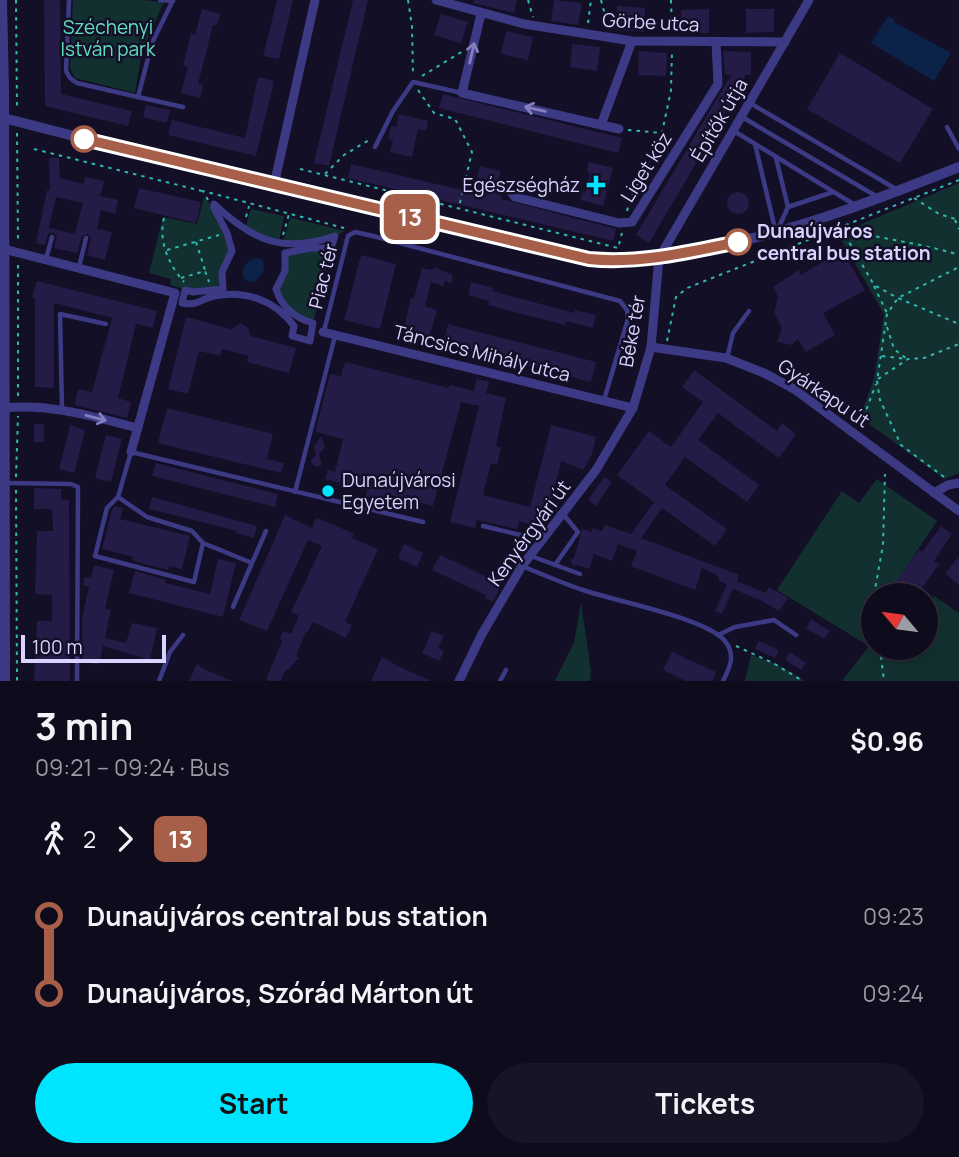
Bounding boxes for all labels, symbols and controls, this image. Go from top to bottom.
street label: Görbe utca [602,6,700,38]
park label: Széchenyi István park [61,14,156,62]
one-way arrow [465,42,479,65]
street label: Építők útja [685,73,753,167]
one-way arrow [524,102,547,116]
unlabelled marker [71,126,97,152]
street label: Liget köz [614,127,678,207]
place label: Egészségház [463,172,580,198]
marker: Egészségház [586,175,606,195]
line badge: 13 [378,194,442,240]
text: 13 [398,200,422,233]
place label: Dunaújváros central bus station [757,218,931,266]
marker: Dunaújváros central bus station [725,229,751,255]
street label: Piac tér [302,241,344,311]
street label: Béke tér [613,293,651,369]
street label: Táncsics Mihály utca [391,318,573,388]
street label: Gyárkapu út [773,353,875,433]
one-way arrow [84,412,106,425]
place label: Dunaújvárosi Egyetem [342,467,456,515]
street label: Kenyérgyári út [482,475,576,591]
marker: Dunaújvárosi Egyetem [320,483,336,499]
north arrow [861,583,938,660]
map controls [861,583,938,660]
scale bar [21,632,166,664]
text: 100 m [32,634,83,660]
text: 3 min [35,699,133,751]
text: $0.96 [850,723,924,759]
text: 09:21 – 09:24 · Bus [35,751,230,783]
icon: walk [35,820,73,858]
icon: forward [106,820,144,858]
text: 13 [168,822,193,855]
text: 2 [83,823,96,855]
text: Dunaújváros central bus station [87,898,488,934]
text: 09:23 [863,900,924,932]
text: Dunaújváros, Szórád Márton út [87,975,474,1011]
text: 09:24 [863,977,924,1009]
button: Start [35,1063,473,1143]
button: Tickets [487,1063,924,1143]

